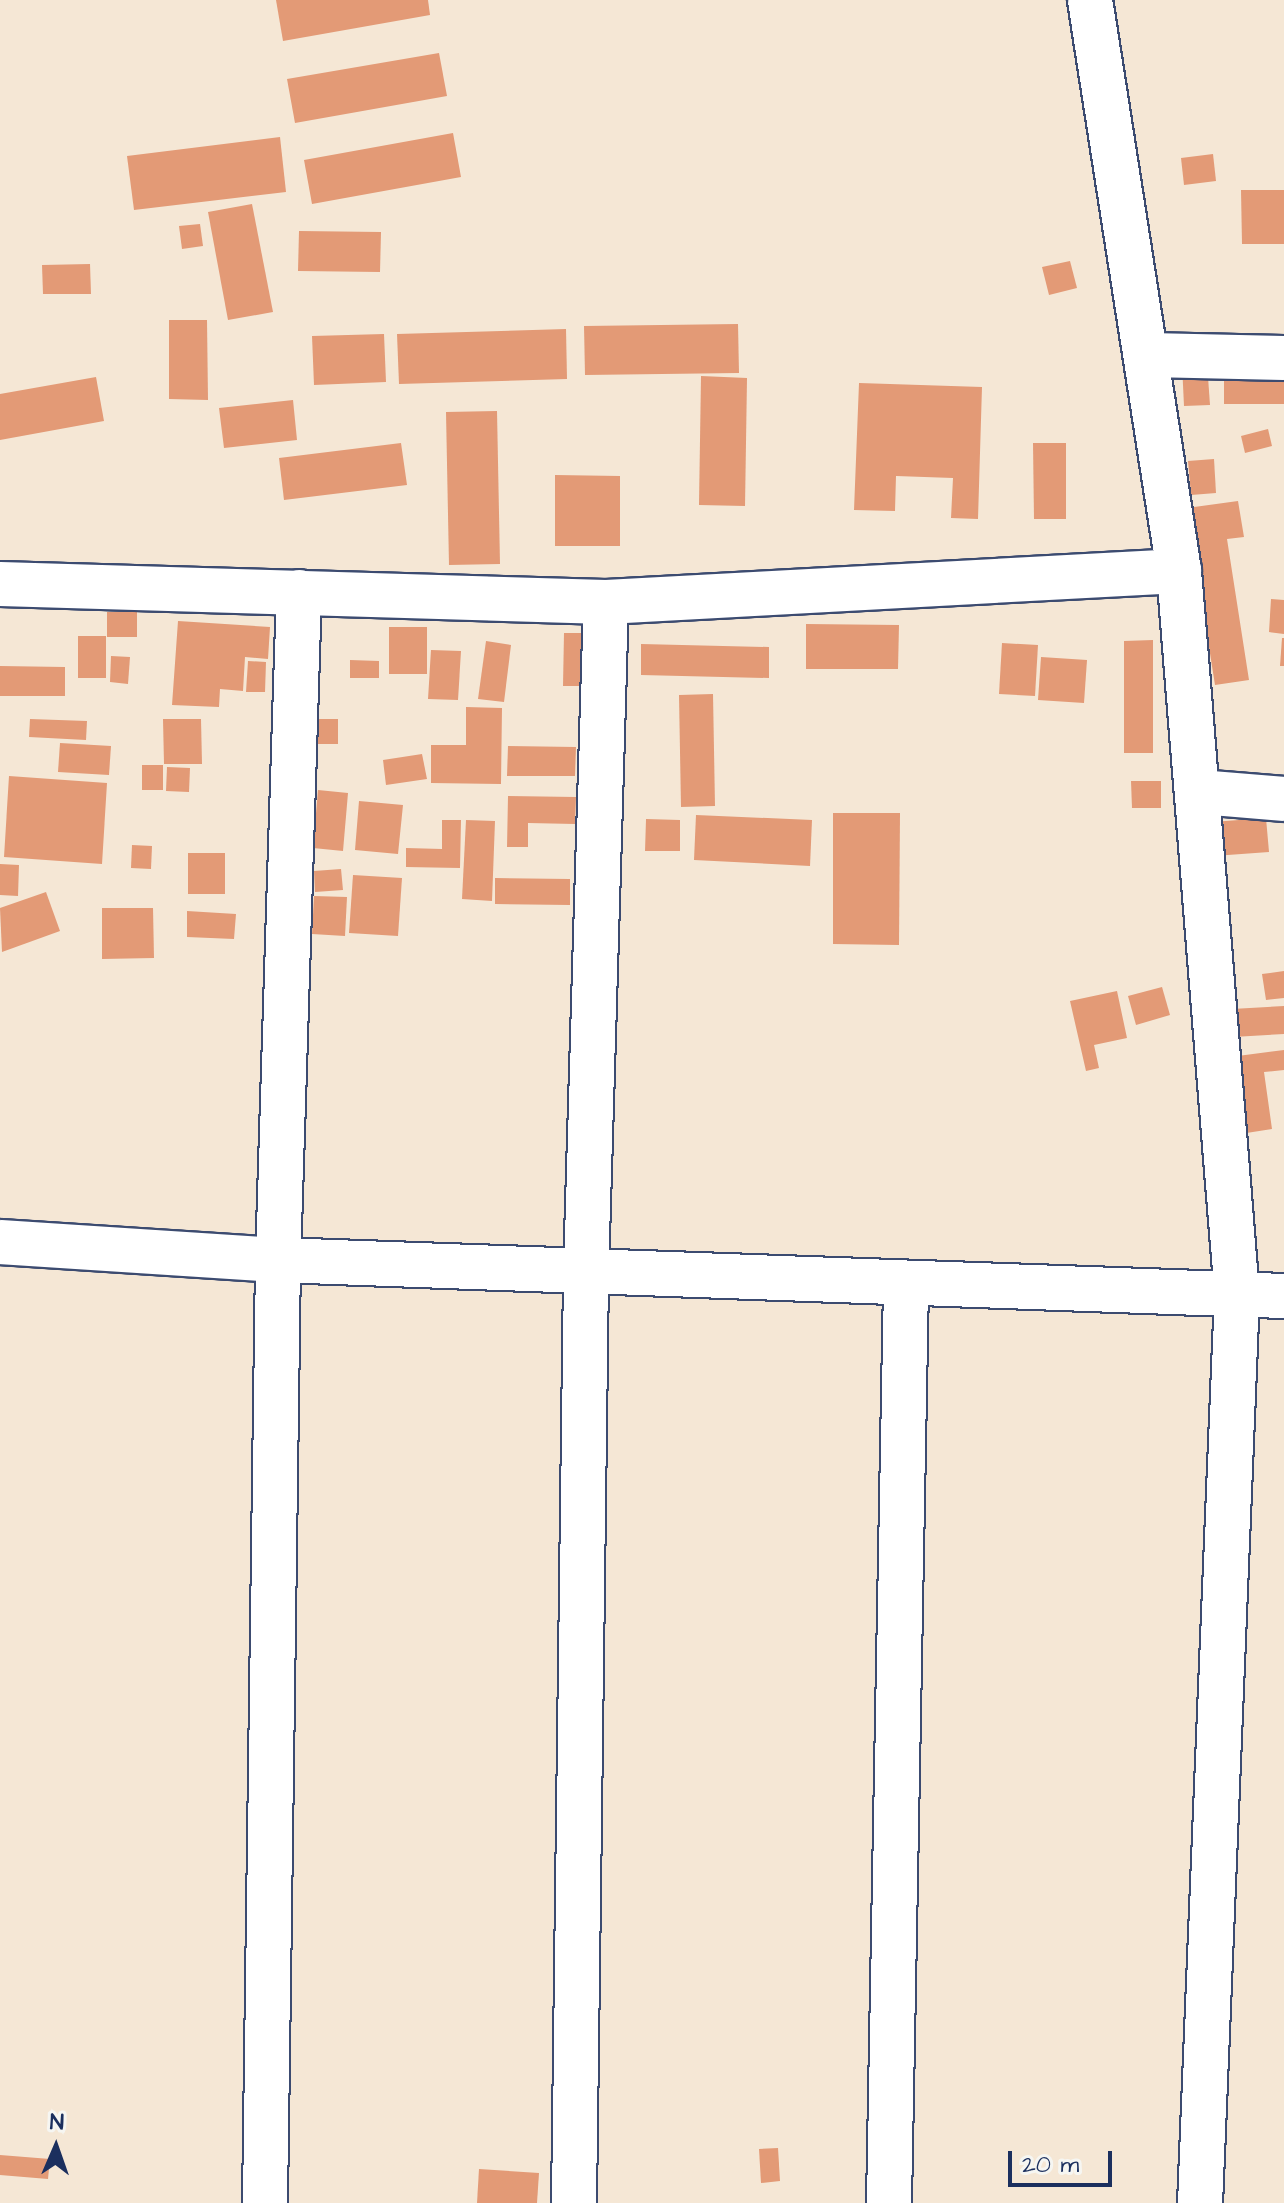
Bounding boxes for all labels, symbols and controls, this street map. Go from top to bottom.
north arrow [16,2107,96,2187]
text: N [49,2107,64,2138]
scale bar [1012,2135,1116,2185]
text: 20 m [1022,2148,1079,2182]

